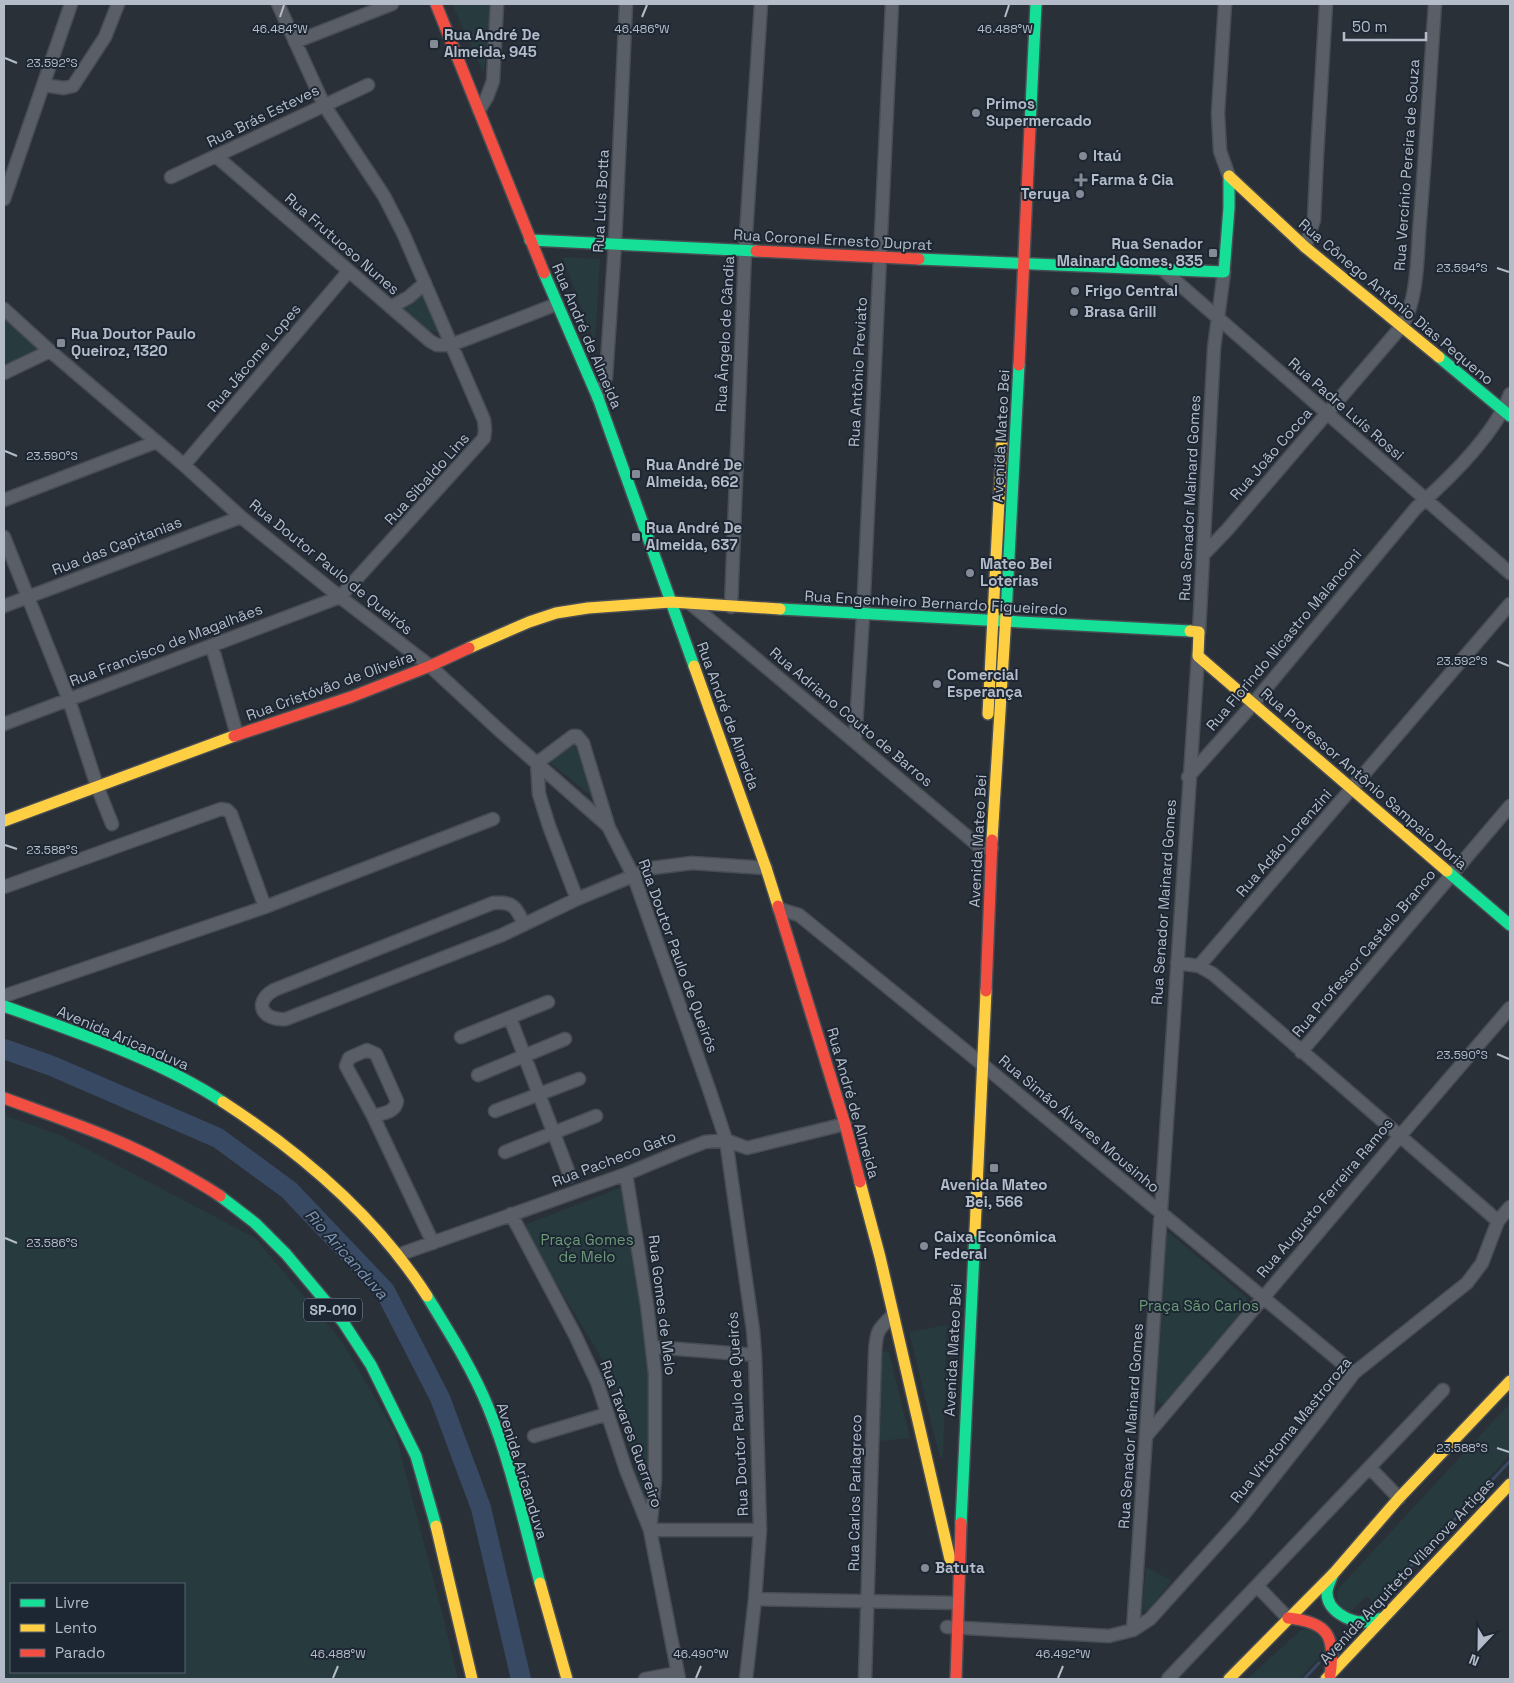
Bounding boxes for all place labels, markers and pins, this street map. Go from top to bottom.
place label: Rua André De Almeida, 945 [444,25,540,61]
marker: Rua André De Almeida, 945 [428,38,440,50]
place label: Primos Supermercado [986,94,1092,130]
marker: Primos Supermercado [970,107,982,119]
place label: Itaú [1093,146,1122,165]
marker: Itaú [1077,150,1089,162]
place label: Farma & Cia [1091,170,1174,189]
marker: Farma & Cia [1075,174,1087,186]
place label: Teruya [1021,184,1070,203]
marker: Teruya [1074,188,1086,200]
place label: Rua Senador Mainard Gomes, 835 [1057,234,1203,270]
marker: Rua Senador Mainard Gomes, 835 [1207,247,1219,259]
place label: Frigo Central [1085,281,1178,300]
marker: Frigo Central [1069,285,1081,297]
place label: Brasa Grill [1084,302,1156,321]
marker: Brasa Grill [1068,306,1080,318]
place label: Rua Doutor Paulo Queiroz, 1320 [71,324,196,360]
marker: Rua Doutor Paulo Queiroz, 1320 [55,337,67,349]
place label: Rua André De Almeida, 662 [646,455,742,491]
marker: Rua André De Almeida, 662 [630,468,642,480]
place label: Rua André De Almeida, 637 [646,518,742,554]
marker: Rua André De Almeida, 637 [630,531,642,543]
place label: Mateo Bei Loterias [980,554,1052,590]
marker: Mateo Bei Loterias [964,567,976,579]
place label: Comercial Esperança [947,665,1023,701]
marker: Comercial Esperança [931,678,943,690]
marker: Avenida Mateo Bei, 566 [988,1162,1000,1174]
place label: Avenida Mateo Bei, 566 [940,1175,1048,1211]
place label: Caixa Econômica Federal [934,1227,1057,1263]
marker: Caixa Econômica Federal [918,1240,930,1252]
place label: Batuta [935,1558,985,1577]
marker: Batuta [919,1562,931,1574]

